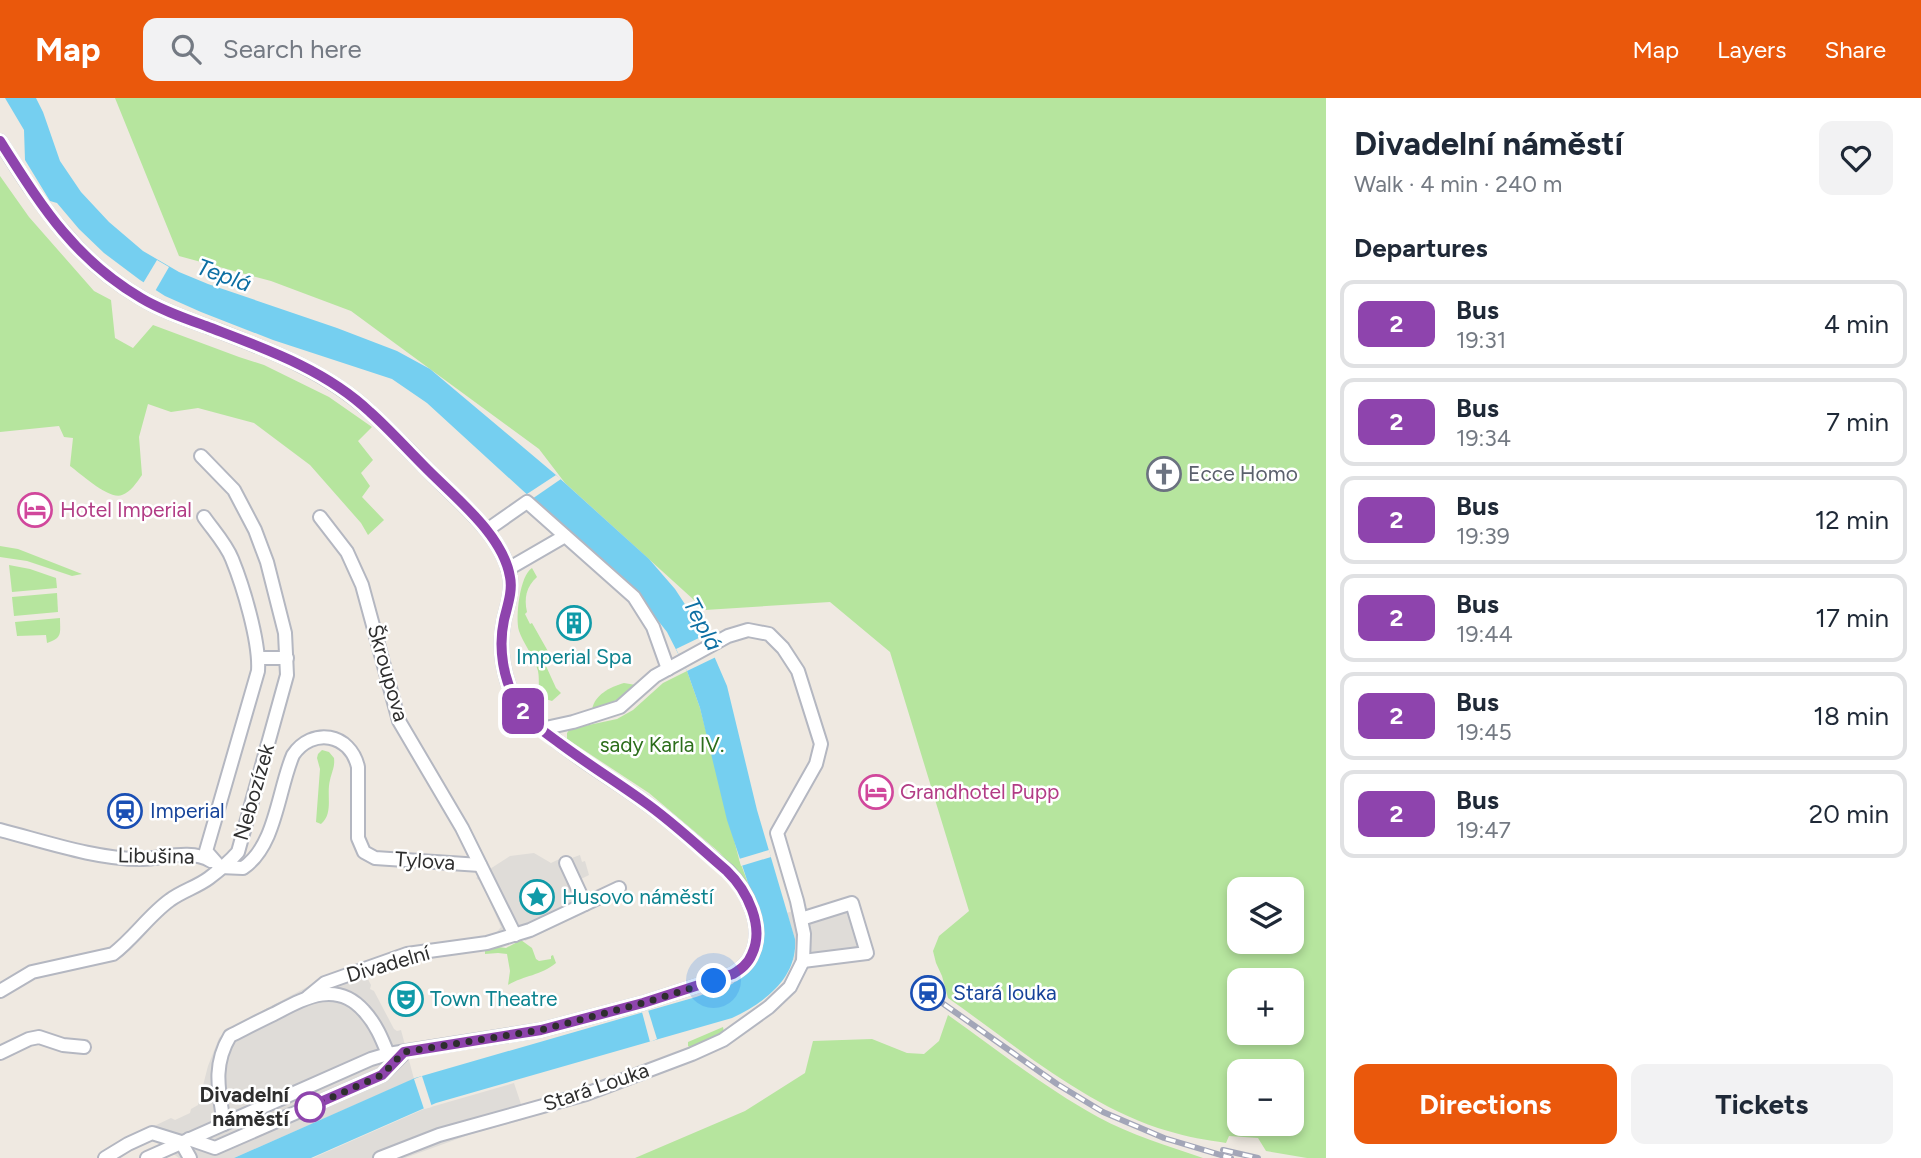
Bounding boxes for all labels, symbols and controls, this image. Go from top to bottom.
search box [143,18,633,81]
text: Map [35,30,101,69]
icon: search [167,30,205,68]
text: Search here [223,33,362,65]
text: Map [1632,35,1679,64]
text: Layers [1717,35,1786,64]
text: Share [1824,35,1886,64]
button: heart [1819,121,1893,195]
text: Divadelní náměstí [1354,124,1623,163]
text: Walk · 4 min · 240 m [1354,170,1562,198]
text: Departures [1354,232,1488,264]
water label: Teplá [193,252,255,298]
text: Bus [1456,294,1499,326]
text: 4 min [1824,308,1889,340]
text: 2 [1390,309,1403,338]
text: 19:31 [1456,326,1506,354]
text: Bus [1456,392,1499,424]
text: 7 min [1826,406,1889,438]
text: 2 [1390,407,1403,436]
text: 19:34 [1456,424,1511,452]
church icon: Ecce Homo [1145,455,1183,493]
place label: Ecce Homo [1188,461,1298,486]
text: Bus [1456,490,1499,522]
hotel icon: Hotel Imperial [16,491,54,529]
place label: Hotel Imperial [60,497,192,522]
text: 12 min [1815,504,1889,536]
text: 2 [1390,505,1403,534]
text: 19:39 [1456,522,1510,550]
text: Bus [1456,588,1499,620]
water label: Teplá [677,593,729,655]
text: 17 min [1815,602,1889,634]
text: 2 [1390,603,1403,632]
building icon: Imperial Spa [555,604,593,642]
text: 19:44 [1456,620,1513,648]
street label: Škroupova [363,621,414,724]
place label: Imperial Spa [516,644,632,669]
text: Bus [1456,686,1499,718]
line badge: 2 [500,688,546,734]
text: 2 [516,696,530,725]
text: 18 min [1813,700,1889,732]
text: 2 [1390,701,1403,730]
text: 19:45 [1456,718,1512,746]
park label: sady Karla IV. [600,732,724,757]
street label: Nebozízek [228,740,279,843]
hotel icon: Grandhotel Pupp [857,773,895,811]
place label: Grandhotel Pupp [900,779,1059,804]
text: Bus [1456,784,1499,816]
station icon: Imperial [106,792,144,830]
place label: Imperial [150,798,225,823]
text: 20 min [1809,798,1889,830]
text: 2 [1390,799,1403,828]
text: 19:47 [1456,816,1511,844]
street label: Libušina [117,842,195,869]
street label: Tylova [394,846,456,875]
map controls [1227,877,1304,1136]
button: layers [1227,877,1304,954]
place icon: Husovo náměstí [518,878,556,916]
place label: Husovo náměstí [562,884,715,909]
street label: Divadelní [343,939,434,987]
your location [696,963,731,998]
button: + [1227,968,1304,1045]
station icon: Stará louka [909,974,947,1012]
theatre icon: Town Theatre [387,980,425,1018]
place label: Stará louka [953,980,1057,1005]
place label: Town Theatre [430,986,558,1011]
street label: Stará Louka [540,1057,652,1116]
button: − [1227,1059,1304,1136]
button: Directions [1354,1064,1617,1144]
button: Tickets [1631,1064,1893,1144]
place label: Divadelní náměstí [200,1082,290,1131]
marker: Divadelní náměstí [295,1092,325,1122]

